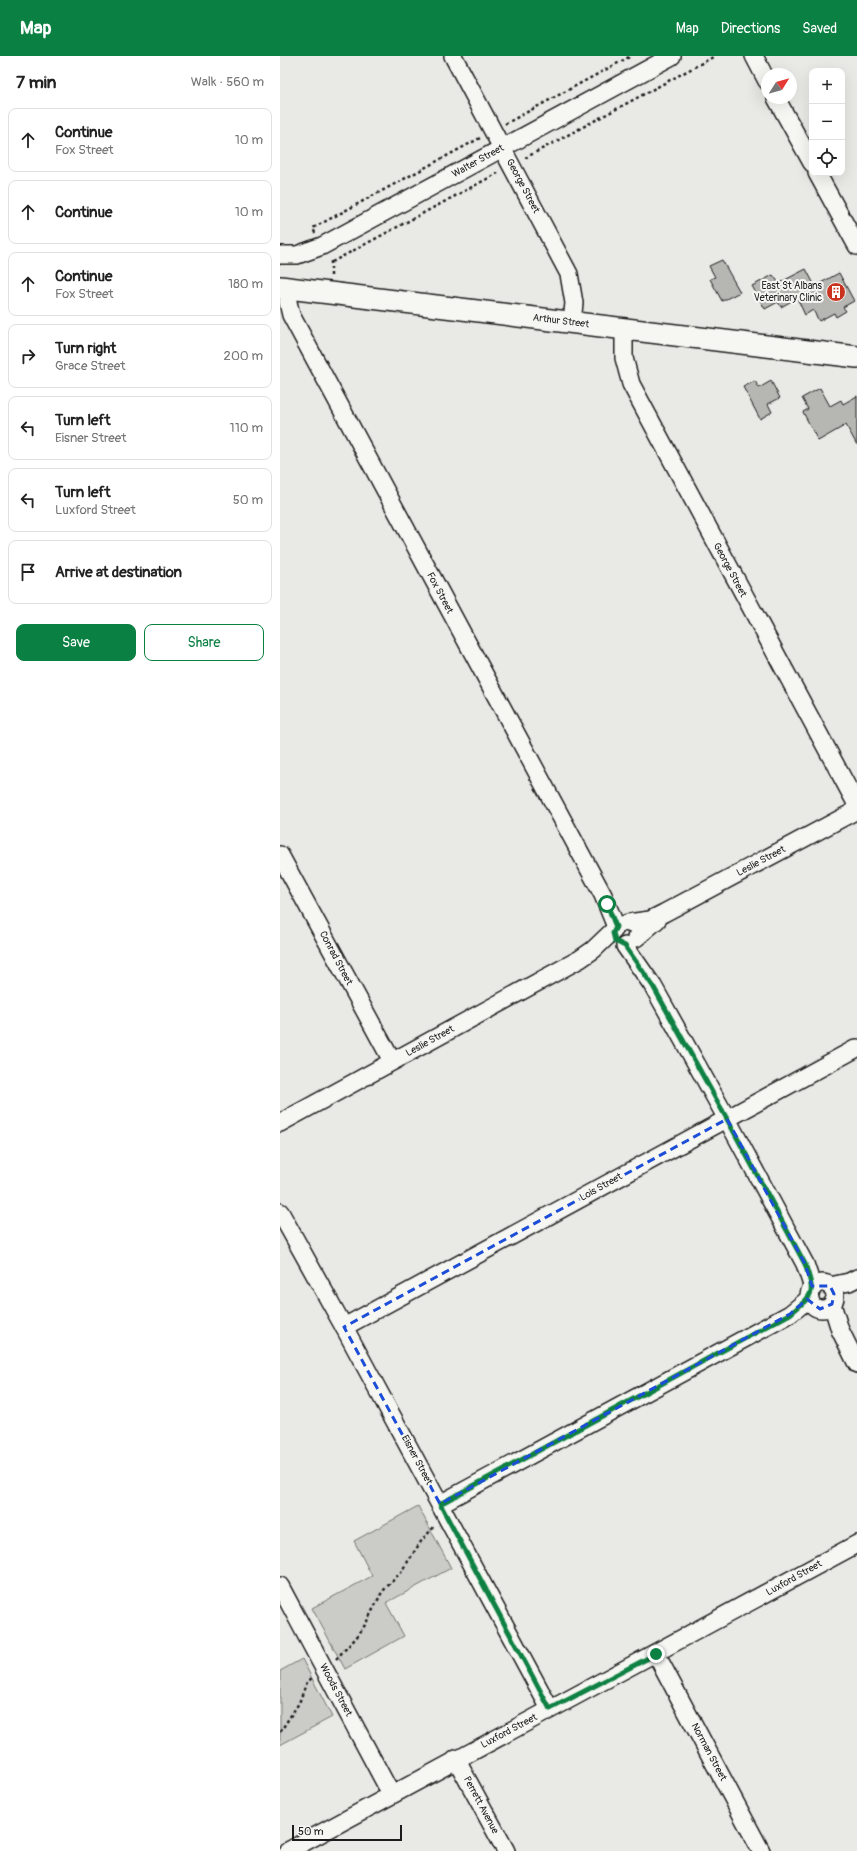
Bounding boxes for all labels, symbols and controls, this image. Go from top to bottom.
text: Map [20,16,51,40]
text: Map [676,20,699,37]
text: Directions [721,20,780,37]
text: Saved [802,20,837,37]
north arrow [761,68,797,104]
map controls [809,68,845,176]
button: + [809,68,845,104]
text: 7 min [16,72,56,93]
text: Walk · 560 m [191,74,264,90]
button: − [809,104,845,140]
text: Continue [55,123,113,142]
icon: ahead [17,129,39,151]
text: 10 m [235,132,263,148]
button: locate [809,140,845,176]
street label: Walter Street [450,141,507,180]
text: Fox Street [55,142,114,158]
street label: George Street [504,157,543,216]
icon: ahead [17,201,39,223]
text: Continue [55,203,113,222]
text: 10 m [235,204,263,220]
text: Continue [55,267,113,286]
icon: ahead [17,273,39,295]
text: 180 m [228,276,263,292]
place label: East St Albans Veterinary Clinic [754,280,823,304]
building icon: East St Albans Veterinary Clinic [825,281,847,303]
text: Fox Street [55,286,114,302]
street label: Arthur Street [532,312,591,331]
text: Turn right [55,339,116,358]
icon: right [17,345,39,367]
text: 200 m [224,348,263,364]
text: Grace Street [55,358,125,374]
text: Turn left [55,411,111,430]
icon: left [17,417,39,439]
text: 110 m [230,420,263,436]
text: Eisner Street [55,430,126,446]
text: Turn left [55,483,111,502]
icon: left [17,489,39,511]
text: 50 m [233,492,263,508]
text: Luxford Street [55,502,136,518]
street label: George Street [711,541,750,600]
icon: arrive [17,561,39,583]
text: Arrive at destination [55,563,182,582]
street label: Fox Street [424,570,456,617]
button: Save [16,624,136,661]
button: Share [144,624,264,661]
street label: Leslie Street [735,843,788,879]
route start [598,895,616,913]
street label: Conrad Street [317,929,356,988]
street label: Leslie Street [404,1022,457,1059]
street label: Lois Street [578,1170,625,1204]
street label: Eisner Street [399,1433,436,1488]
street label: Luxford Street [764,1557,825,1598]
route end [647,1645,665,1663]
street label: Woods Street [317,1662,355,1719]
street label: Luxford Street [479,1711,540,1751]
street label: Norman Street [689,1721,730,1784]
street label: Perrett Avenue [461,1774,501,1836]
scale bar [292,1823,402,1842]
text: 50 m [298,1825,324,1838]

